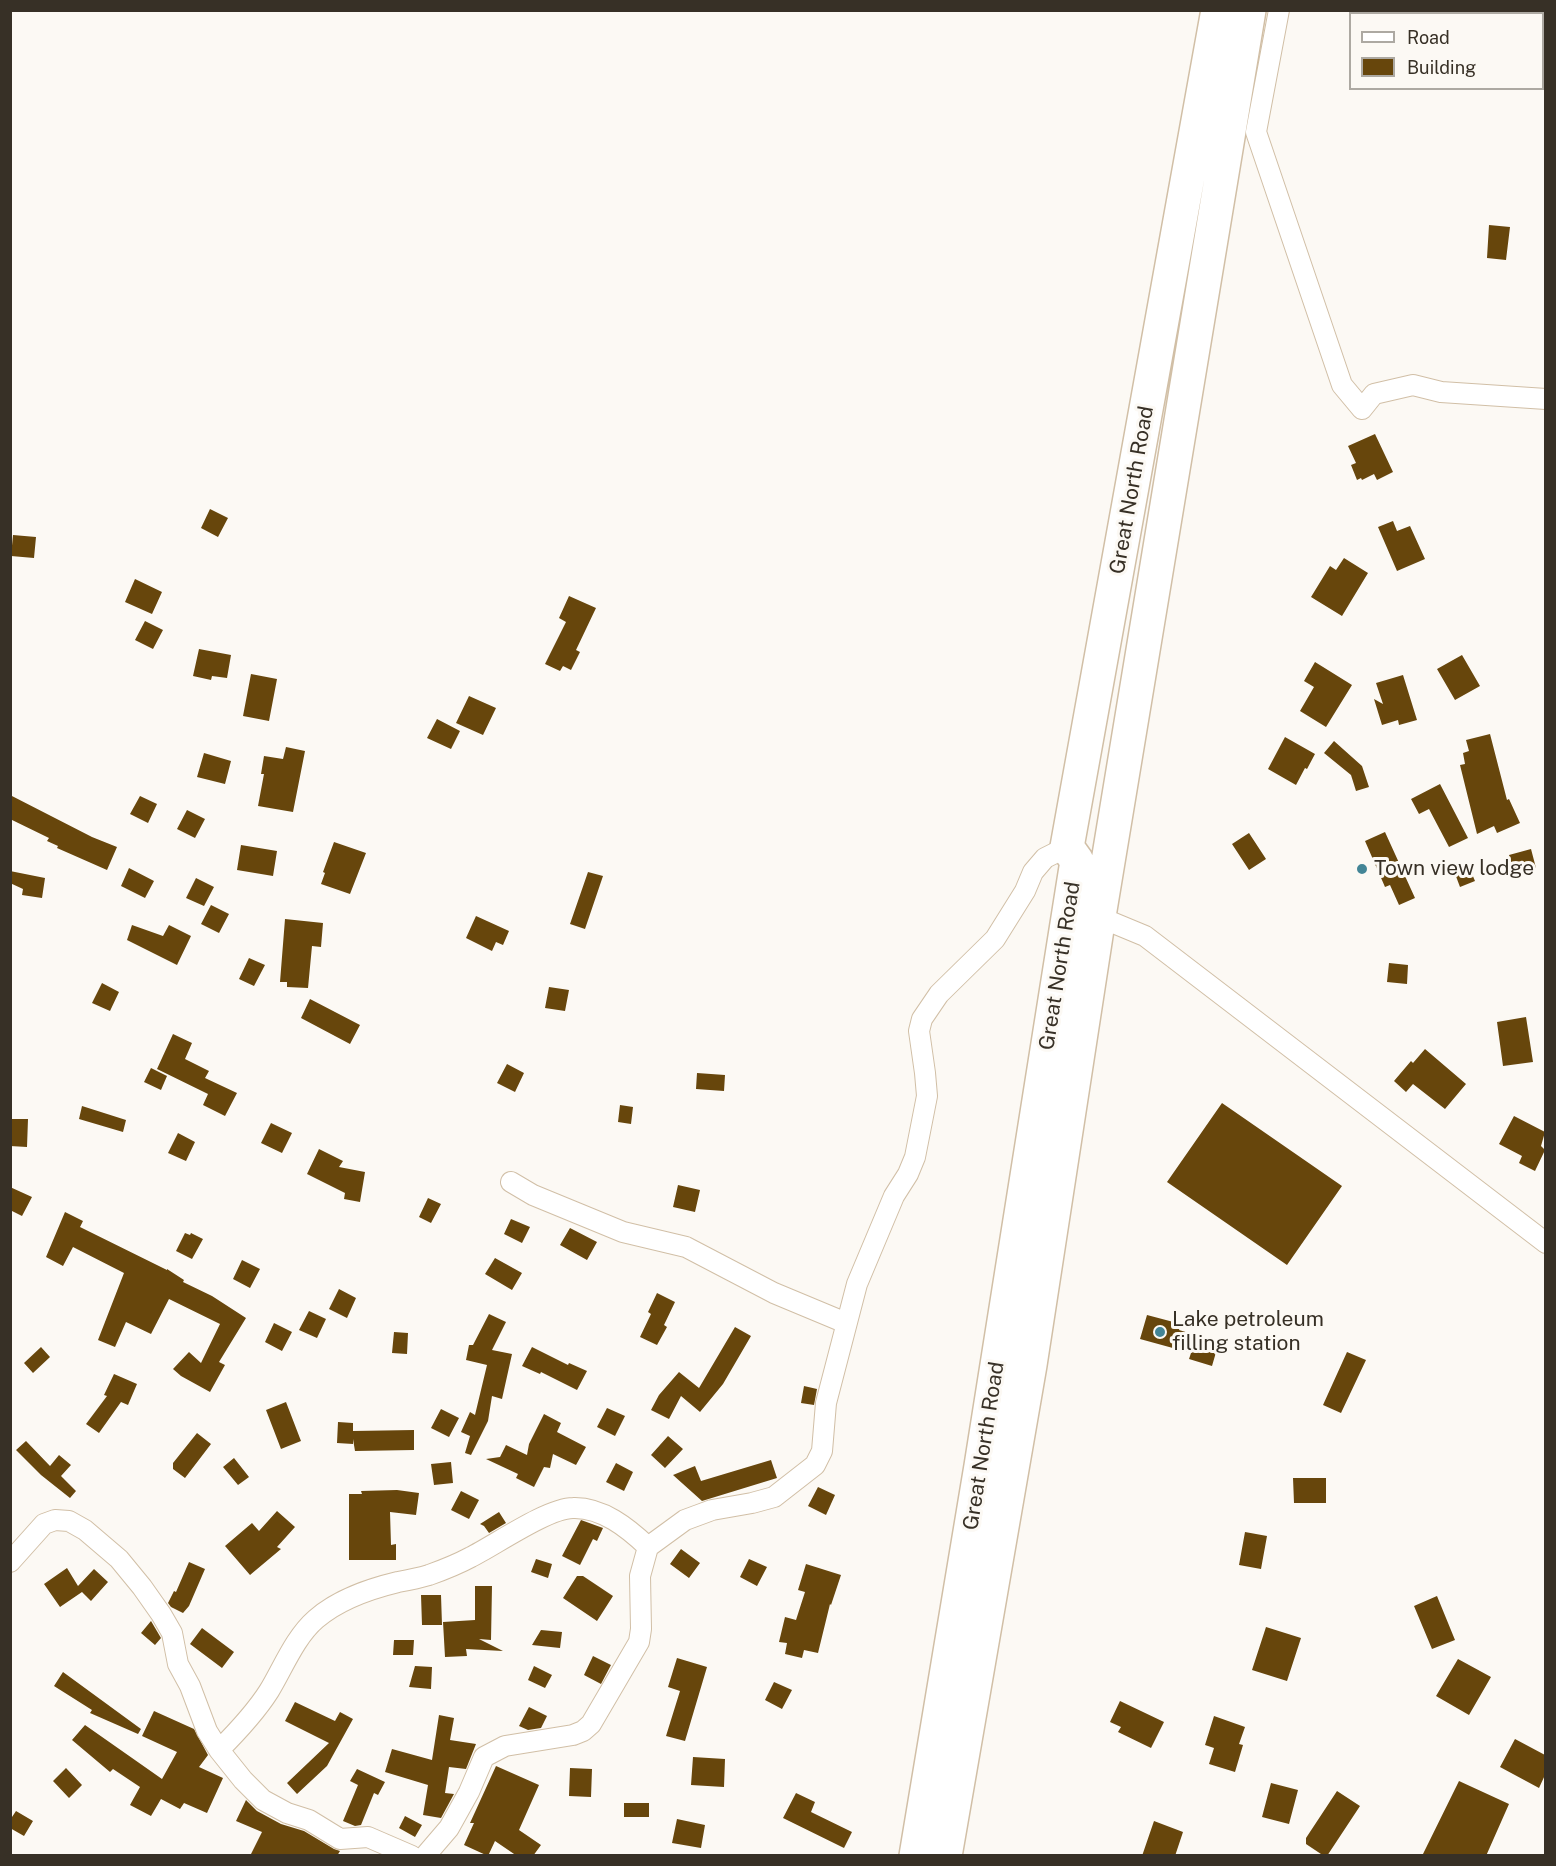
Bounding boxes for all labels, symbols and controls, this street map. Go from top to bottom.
legend [1349,12,1544,90]
text: Road [1407,27,1450,48]
text: Building [1407,57,1476,78]
street label: Great North Road [1105,404,1159,576]
place label: Town view lodge [1374,856,1534,882]
marker: Town view lodge [1355,862,1369,876]
street label: Great North Road [1034,880,1086,1052]
place label: Lake petroleum filling station [1172,1307,1324,1357]
marker: Lake petroleum filling station [1153,1325,1167,1339]
street label: Great North Road [958,1360,1010,1532]

